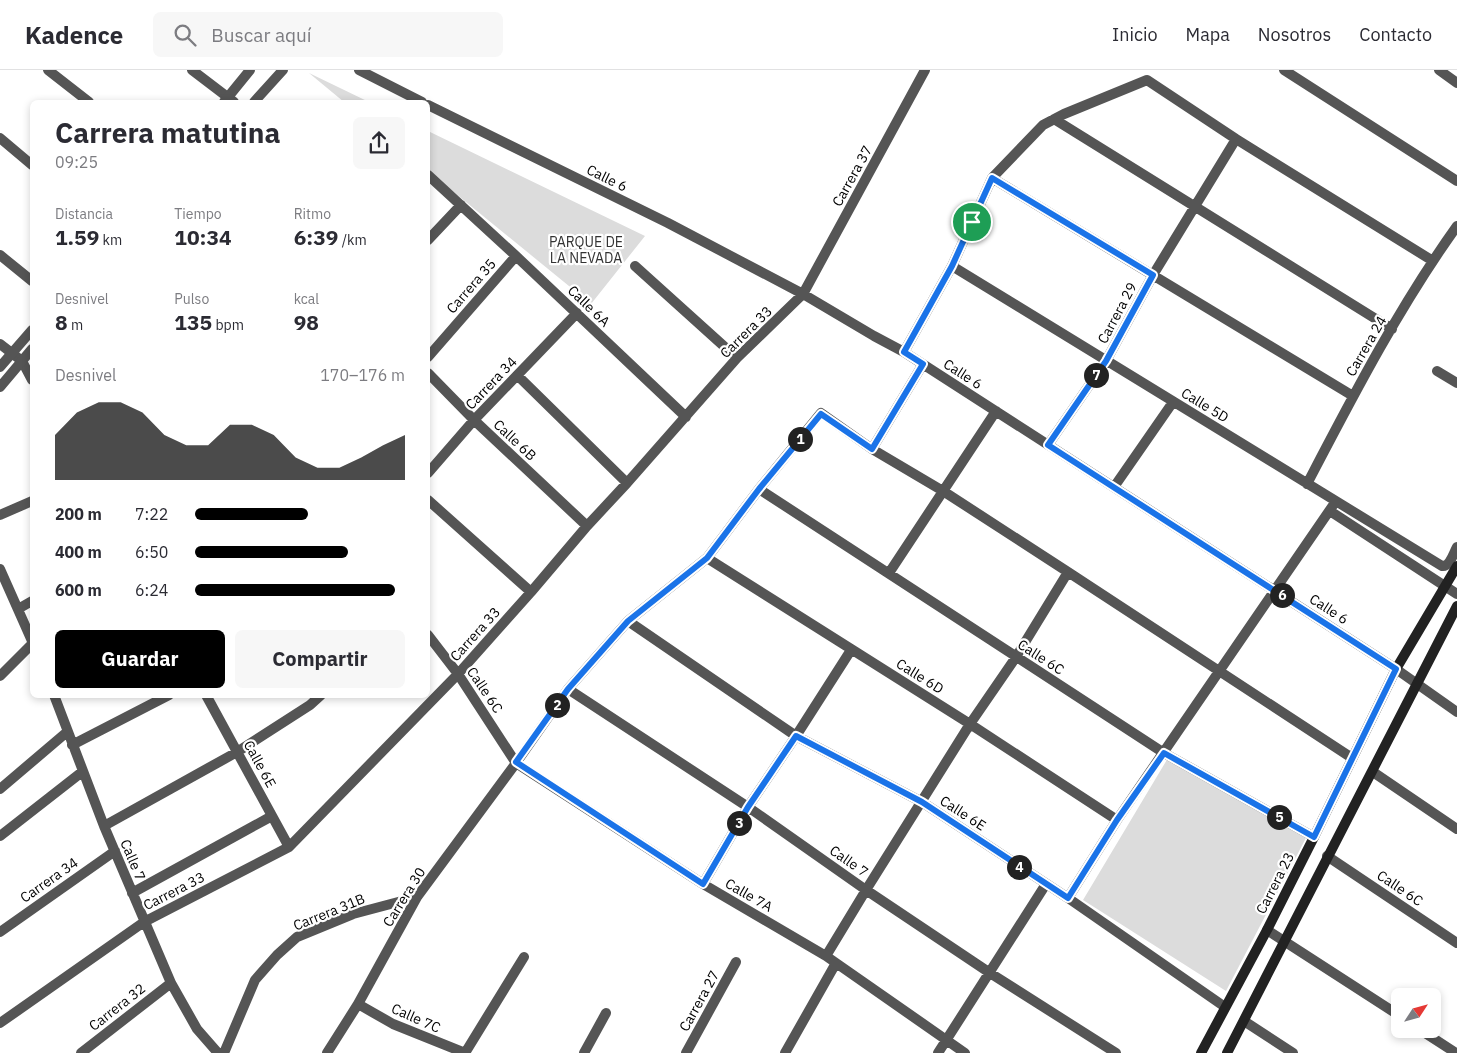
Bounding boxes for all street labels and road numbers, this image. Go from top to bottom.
street label: Carrera 37 [828,142,876,210]
street label: Calle 6 [584,160,630,196]
street label: Carrera 35 [442,255,500,317]
street label: Carrera 29 [1093,279,1141,347]
street label: Calle 6A [564,281,614,331]
street label: Carrera 33 [716,302,776,362]
street label: Carrera 24 [1342,313,1390,379]
street label: Carrera 34 [461,353,521,413]
street label: Calle 6 [940,355,986,393]
street label: Calle 5D [1178,384,1232,426]
street label: Calle 6B [490,416,540,464]
street label: Calle 6 [1306,590,1352,628]
street label: Carrera 33 [446,603,504,665]
street label: Calle 6C [1014,635,1068,679]
street label: Calle 6D [893,654,947,698]
street label: Calle 6C [463,663,507,717]
street label: Calle 6E [240,737,280,791]
street label: Calle 6E [937,791,989,835]
street label: Calle 7 [116,837,150,883]
street label: Calle 7 [826,841,872,881]
street label: Carrera 23 [1252,849,1298,917]
street label: Carrera 34 [17,853,81,907]
street label: Carrera 30 [379,864,429,930]
street label: Calle 6C [1373,866,1427,910]
street label: Carrera 33 [140,868,208,914]
street label: Calle 7A [722,874,776,916]
street label: Carrera 31B [290,889,368,935]
street label: Carrera 27 [675,967,723,1035]
street label: Carrera 32 [85,979,149,1035]
street label: Calle 7C [389,999,444,1037]

